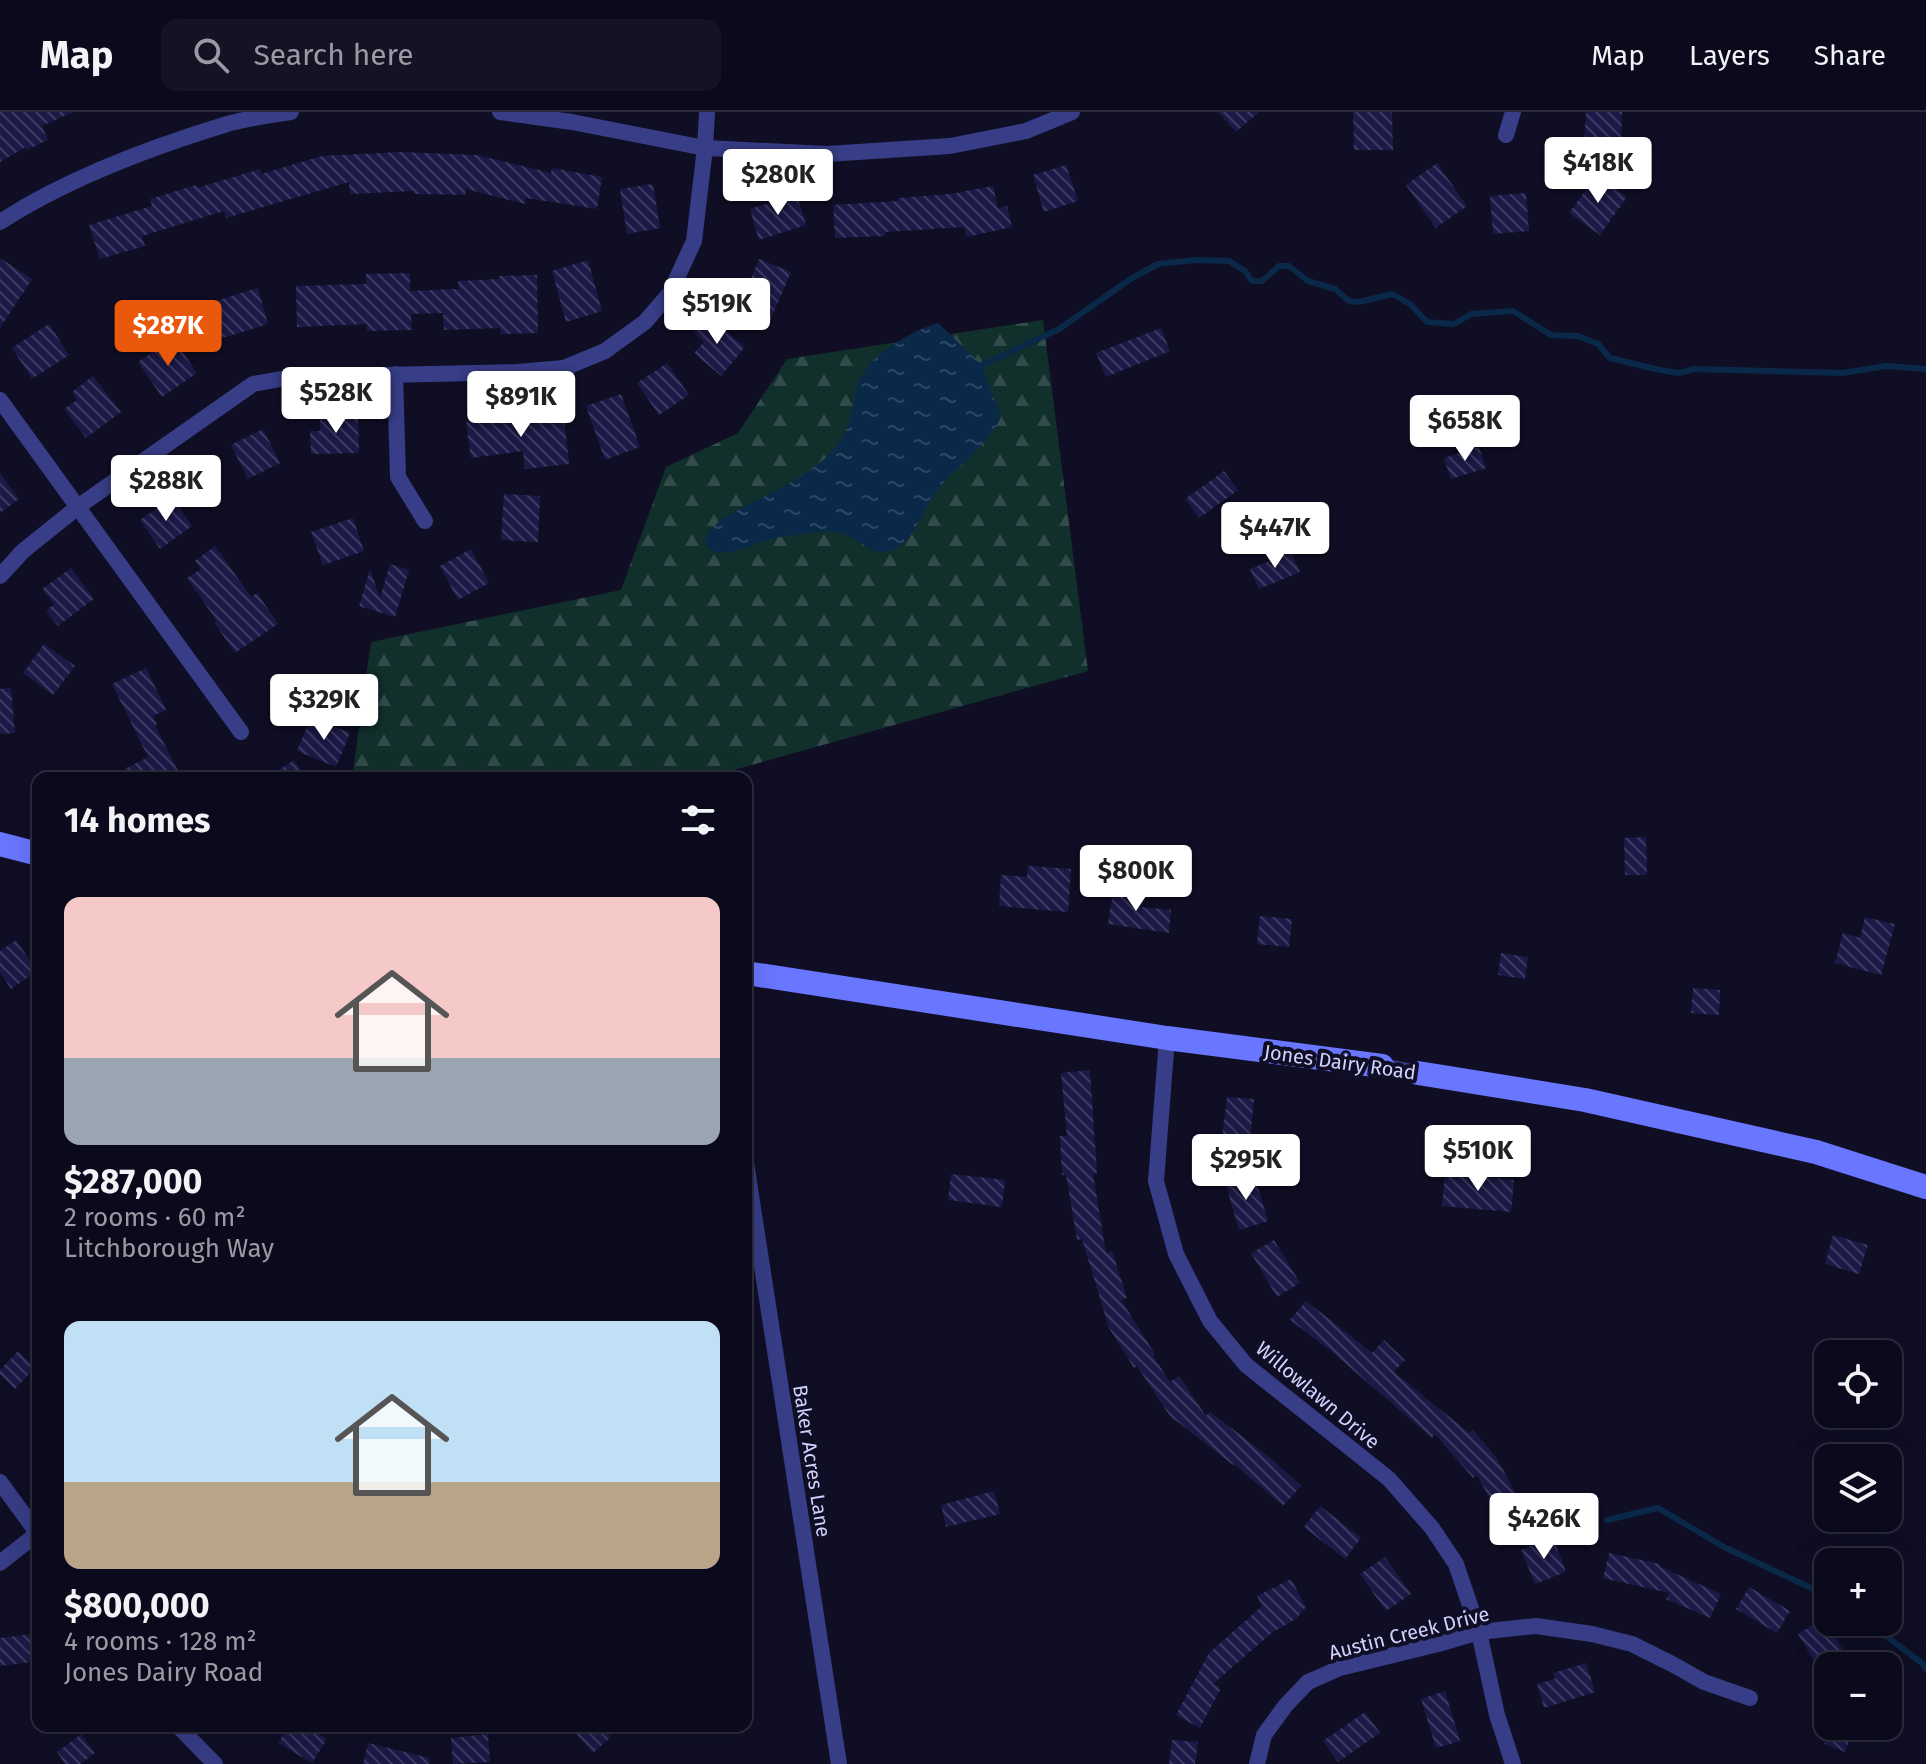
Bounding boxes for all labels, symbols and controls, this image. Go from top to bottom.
search box [161,19,721,91]
text: Map [40,32,113,78]
icon: search [189,33,233,77]
text: Search here [253,37,414,73]
text: Map [1591,39,1645,72]
text: Layers [1689,39,1770,72]
text: Share [1814,39,1886,72]
pin: $418K [1542,137,1654,205]
text: $418K [1563,147,1633,178]
pin: $280K [722,149,834,217]
text: $280K [741,159,815,190]
pin: $519K [661,278,773,346]
text: $519K [682,288,752,319]
pin: $287K [112,300,224,368]
text: $287K [133,310,203,341]
pin: $528K [280,367,392,435]
pin: $891K [465,371,577,439]
text: $528K [300,377,372,408]
text: $891K [485,381,557,412]
pin: $658K [1409,395,1521,463]
text: $658K [1428,405,1502,436]
pin: $288K [110,455,222,523]
text: $288K [129,465,203,496]
pin: $447K [1219,502,1331,570]
text: $447K [1239,512,1311,543]
pin: $329K [268,674,380,742]
text: $329K [288,684,360,715]
icon: filters [676,798,720,842]
text: 14 homes [64,800,210,841]
pin: $800K [1080,845,1192,913]
text: $800K [1098,855,1174,886]
icon: home [320,949,464,1093]
street label: Jones Dairy Road [1262,1039,1418,1085]
pin: $510K [1422,1125,1534,1193]
pin: $295K [1190,1134,1302,1202]
text: $510K [1443,1135,1513,1166]
text: $295K [1210,1144,1282,1175]
text: $287,000 [64,1161,202,1202]
text: 2 rooms · 60 m² [64,1202,246,1233]
text: Litchborough Way [64,1233,274,1264]
street label: Willowlawn Drive [1251,1336,1385,1454]
map controls [1814,1340,1902,1740]
button: locate [1814,1340,1902,1428]
icon: home [320,1373,464,1517]
street label: Baker Acres Lane [788,1383,836,1539]
button: layers [1814,1444,1902,1532]
pin: $426K [1488,1493,1600,1561]
text: $426K [1507,1503,1581,1534]
button: + [1814,1548,1902,1636]
text: $800,000 [64,1585,210,1626]
street label: Austin Creek Drive [1326,1601,1492,1665]
text: 4 rooms · 128 m² [64,1626,257,1657]
button: − [1814,1652,1902,1740]
text: Jones Dairy Road [64,1657,263,1688]

